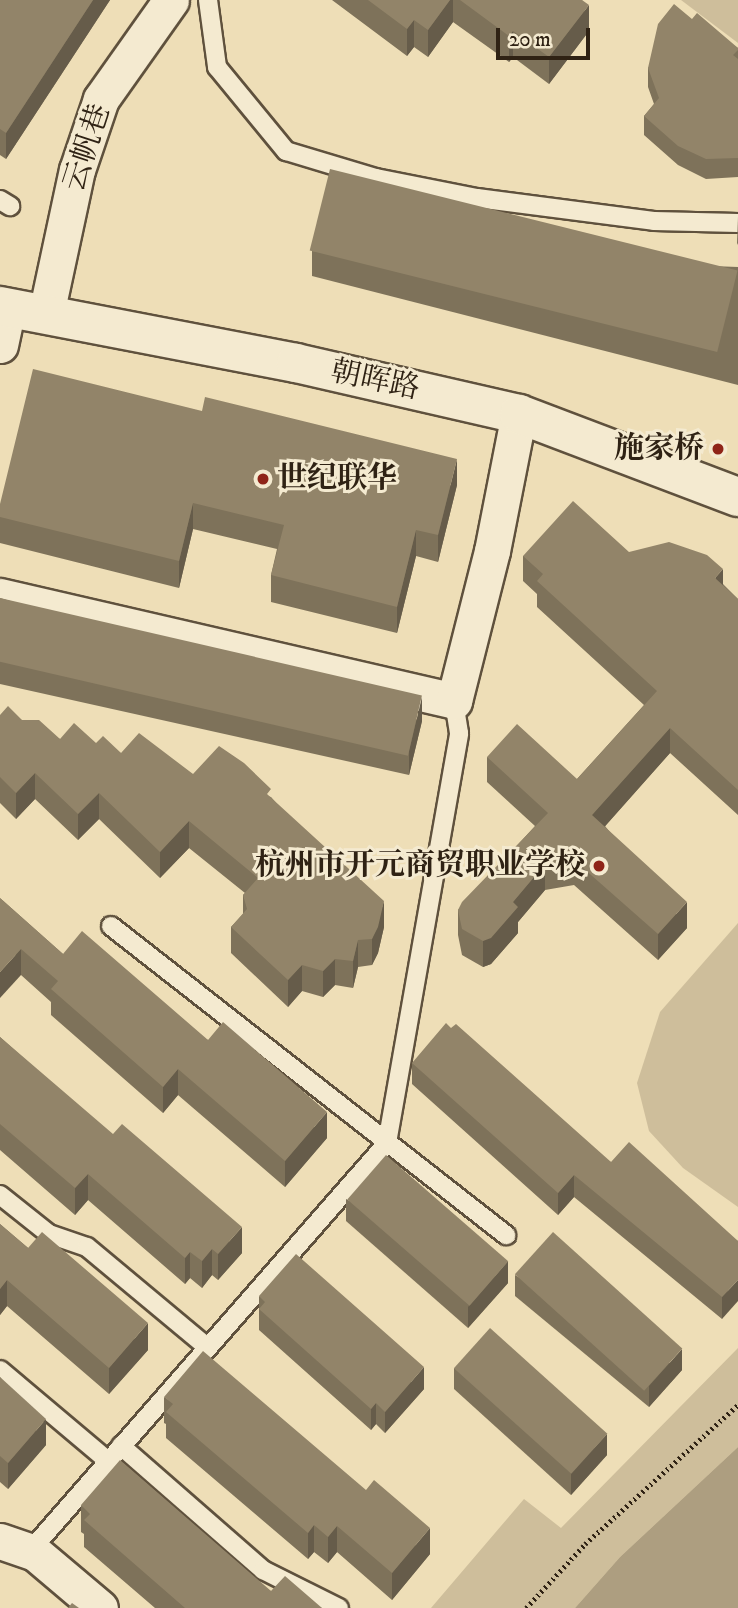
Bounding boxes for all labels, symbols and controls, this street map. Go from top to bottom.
scale bar [500,14,594,58]
text: 20 m [509,27,551,53]
street label: 云帆巷 [57,100,119,196]
street label: 朝晖路 [327,354,423,408]
place label: 施家桥 [614,431,704,467]
marker: 施家桥 [710,441,726,457]
place label: 世纪联华 [277,461,397,497]
marker: 世纪联华 [255,471,271,487]
place label: 杭州市开元商贸职业学校 [255,848,585,884]
marker: 杭州市开元商贸职业学校 [591,858,607,874]

